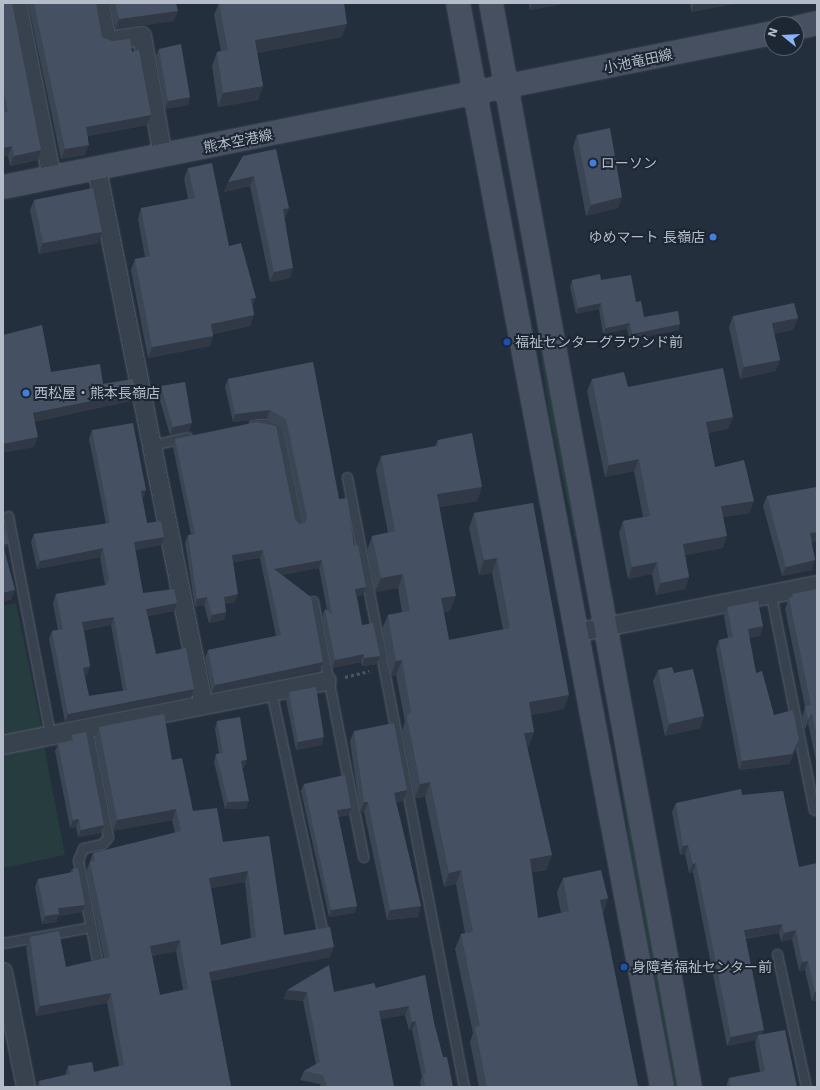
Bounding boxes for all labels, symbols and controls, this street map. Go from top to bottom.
north arrow [764,16,804,56]
text: N [765,26,781,39]
street label: 小池竜田線 [602,46,674,76]
street label: 熊本空港線 [202,126,274,156]
place label: ローソン [601,155,657,171]
marker: ローソン [588,158,598,168]
place label: ゆめマート 長嶺店 [589,229,705,245]
marker: ゆめマート 長嶺店 [708,232,718,242]
place label: 福祉センターグラウンド前 [515,334,683,350]
marker: 福祉センターグラウンド前 [502,337,512,347]
place label: 西松屋・熊本長嶺店 [34,385,160,401]
marker: 西松屋・熊本長嶺店 [21,388,31,398]
place label: 身障者福祉センター前 [632,959,772,975]
marker: 身障者福祉センター前 [619,962,629,972]

